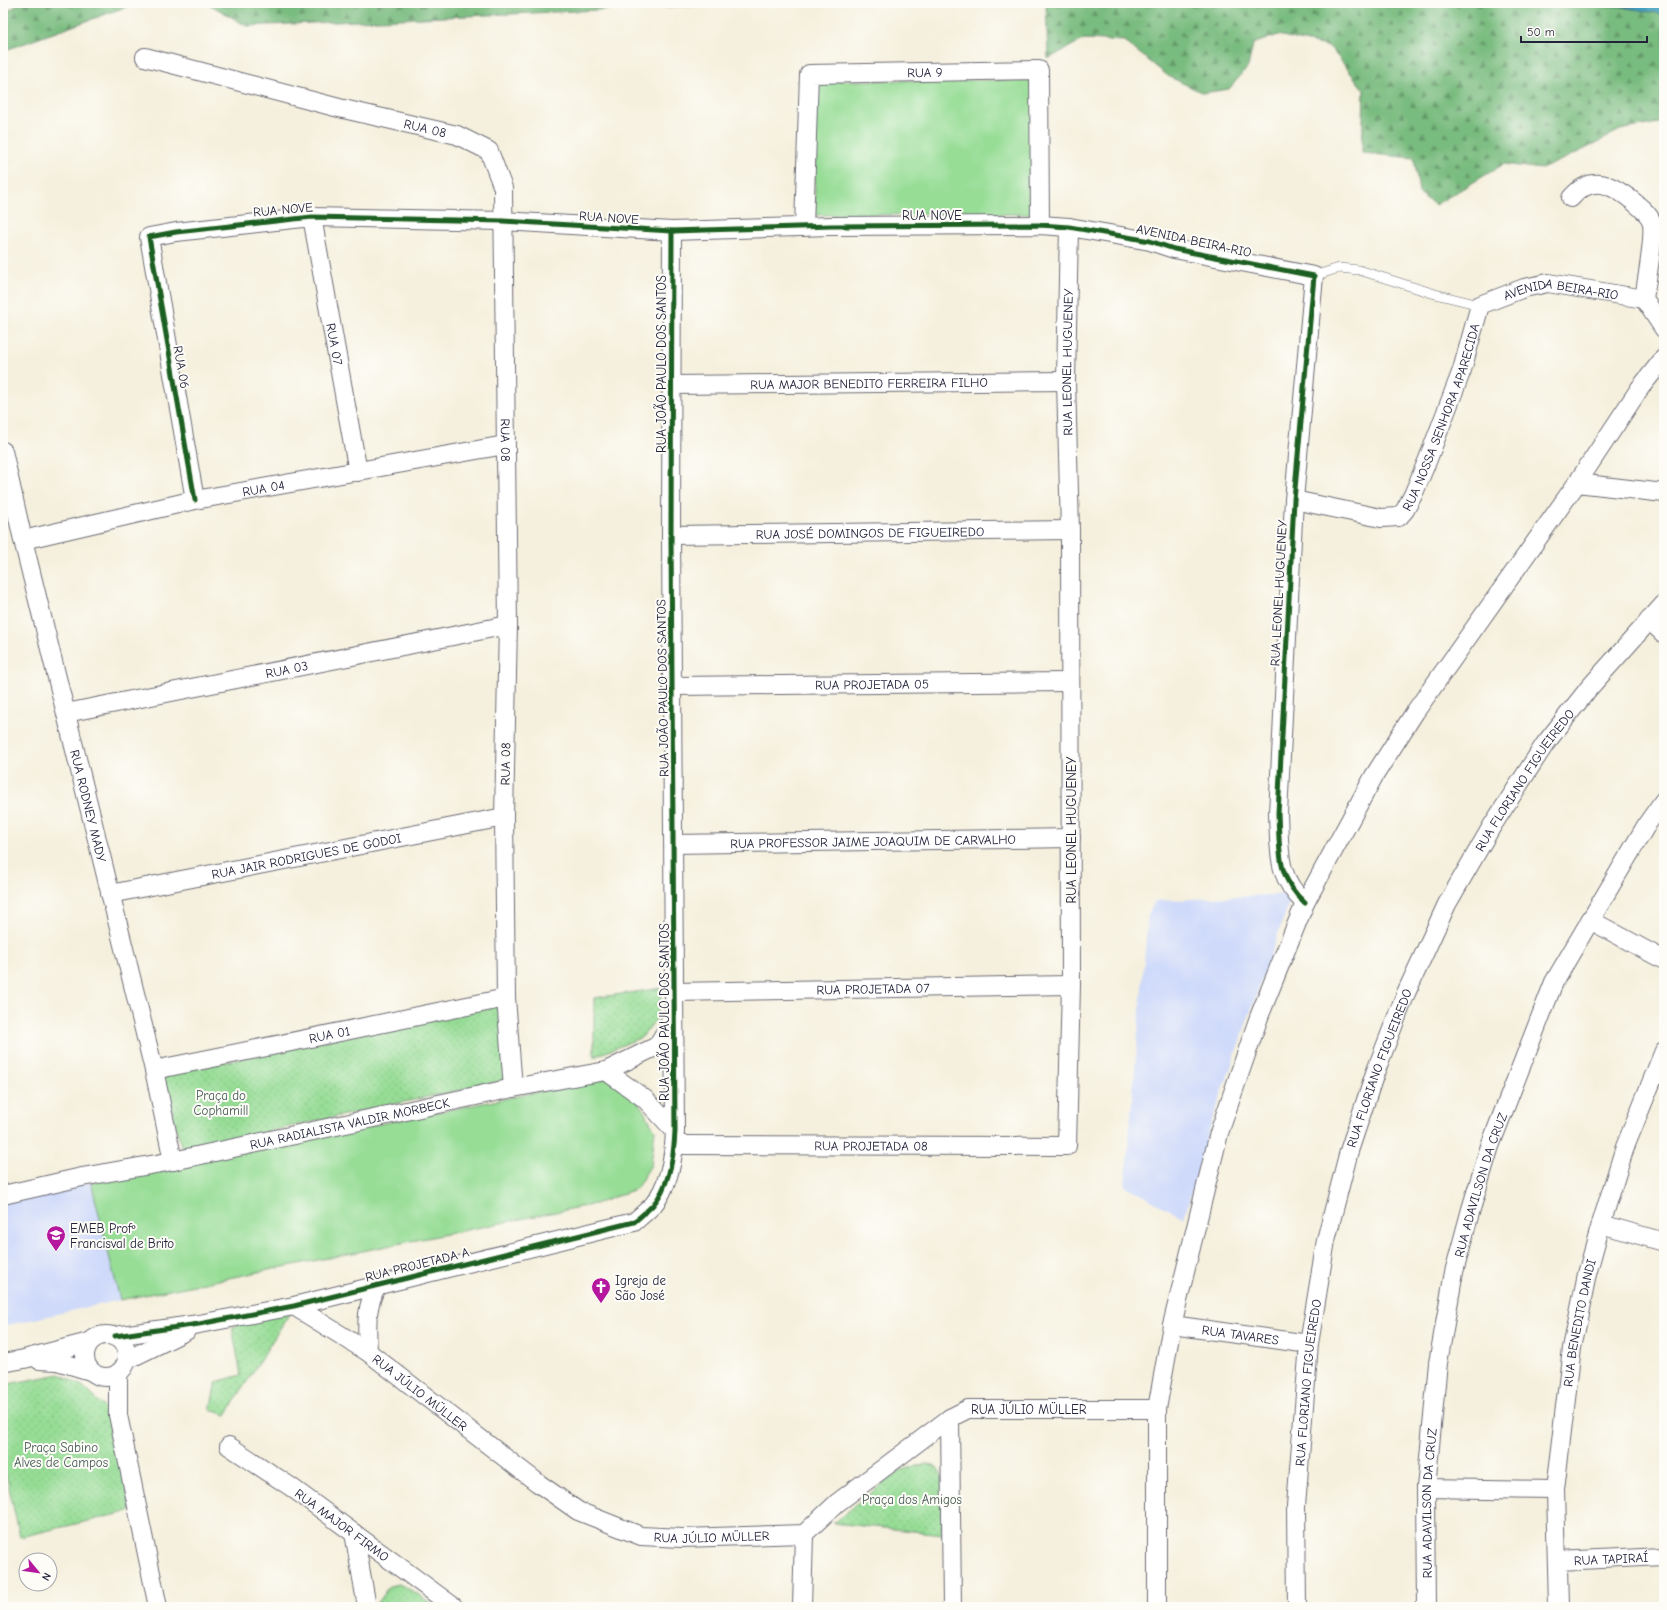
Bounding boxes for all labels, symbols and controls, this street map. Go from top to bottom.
scale bar [1521,18,1647,44]
text: 50 m [1527,25,1555,39]
street label: RUA 9 [907,65,943,80]
street label: RUA 08 [402,116,448,140]
street label: RUA NOVE [253,199,314,220]
street label: RUA NOVE [579,208,640,227]
street label: RUA NOVE [902,208,962,223]
street label: AVENIDA BEIRA-RIO [1135,221,1253,260]
street label: RUA JOÃO PAULO DOS SANTOS [653,275,669,453]
street label: AVENIDA BEIRA-RIO [1501,276,1619,303]
street label: RUA LEONEL HUGUENEY [1059,288,1076,436]
street label: RUA NOSSA SENHORA APARECIDA [1399,321,1483,513]
street label: RUA 07 [323,322,346,366]
street label: RUA 06 [170,344,193,390]
street label: RUA MAJOR BENEDITO FERREIRA FILHO [750,375,988,392]
street label: RUA 08 [498,418,513,462]
street label: RUA 04 [241,477,286,499]
street label: RUA LEONEL HUGUENEY [1267,519,1290,667]
street label: RUA JOSÉ DOMINGOS DE FIGUEIREDO [756,524,984,542]
street label: RUA JOÃO PAULO DOS SANTOS [652,599,672,777]
street label: RUA 03 [264,658,309,681]
street label: RUA PROJETADA 05 [815,676,929,693]
street label: RUA FLORIANO FIGUEIREDO [1472,706,1577,854]
street label: RUA 08 [498,742,513,786]
street label: RUA RODNEY MADY [67,748,109,864]
street label: RUA LEONEL HUGUENEY [1064,756,1079,903]
street label: RUA JAIR RODRIGUES DE GODOI [210,830,403,882]
street label: RUA PROFESSOR JAIME JOAQUIM DE CARVALHO [730,832,1016,851]
street label: RUA JOÃO PAULO DOS SANTOS [656,923,672,1101]
street label: RUA PROJETADA 07 [816,981,930,997]
street label: RUA FLORIANO FIGUEIREDO [1344,987,1415,1149]
street label: RUA 01 [308,1023,351,1046]
park label: Praça do Cophamill [194,1088,248,1118]
street label: RUA RADIALISTA VALDIR MORBECK [248,1095,452,1152]
street label: RUA ADAVILSON DA CRUZ [1451,1110,1510,1259]
street label: RUA PROJETADA 08 [814,1138,928,1154]
place label: EMEB Profº Francisval de Brito [70,1221,174,1251]
school or university icon: EMEB Profº Francisval de Brito [45,1224,67,1252]
street label: RUA PROJETADA A [364,1244,471,1285]
street label: RUA BENEDITO DANDI [1560,1257,1599,1388]
place label: Igreja de São José [615,1273,666,1303]
church icon: Igreja de São José [590,1276,612,1304]
street label: RUA FLORIANO FIGUEIREDO [1292,1298,1324,1467]
street label: RUA TAVARES [1201,1322,1280,1348]
street label: RUA JÚLIO MÜLLER [369,1351,470,1434]
street label: RUA JÚLIO MÜLLER [971,1401,1087,1417]
street label: RUA ADAVILSON DA CRUZ [1419,1427,1440,1578]
park label: Praça Sabino Alves de Campos [14,1440,108,1470]
street label: RUA MAJOR FIRMO [292,1486,392,1565]
park label: Praça dos Amigos [862,1492,962,1507]
street label: RUA JÚLIO MÜLLER [653,1528,770,1546]
street label: RUA TAPIRAÍ [1573,1549,1649,1568]
north arrow [18,1552,58,1592]
text: N [39,1570,54,1583]

